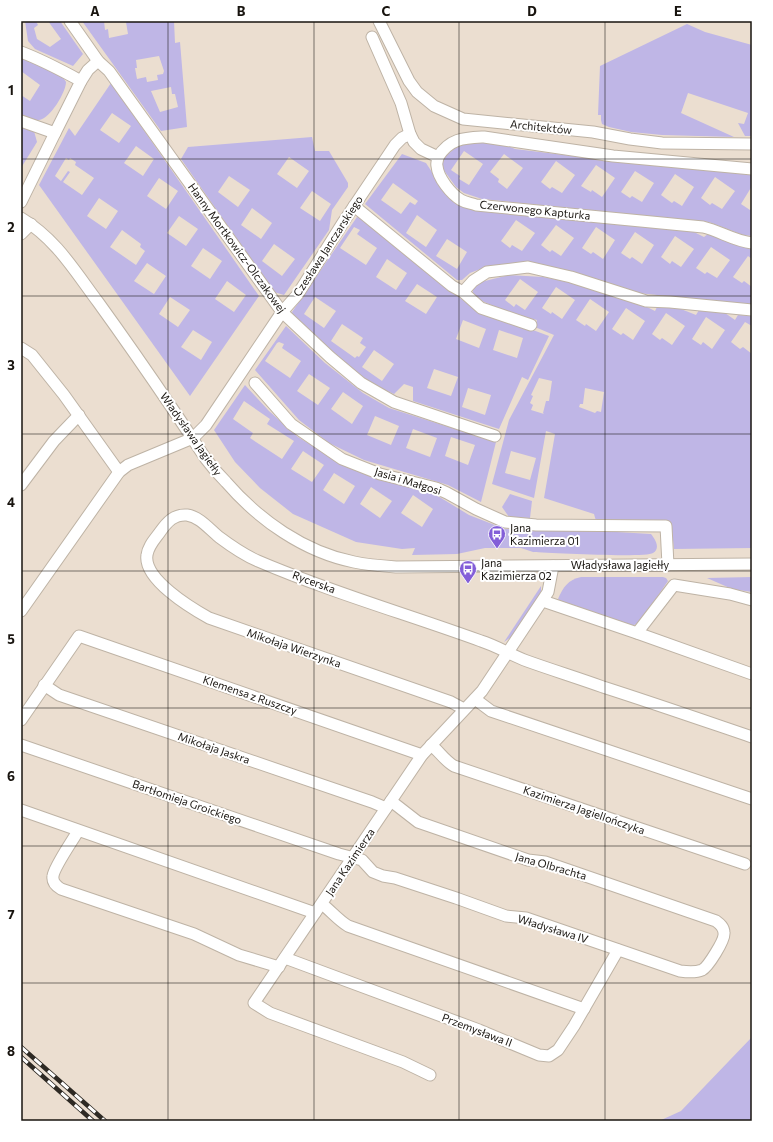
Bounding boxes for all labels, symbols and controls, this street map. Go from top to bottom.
text: A [90,3,100,19]
text: B [237,3,246,19]
text: C [382,3,391,19]
text: D [527,3,537,19]
text: E [674,3,682,19]
text: 1 [8,82,14,98]
street label: Architektów [509,117,573,136]
street label: Hanny Mortkowicz-Olczakowej [186,180,289,315]
street label: Czesława Janczarskiego [290,193,366,299]
street label: Czerwonego Kapturka [479,197,591,222]
text: 2 [7,219,15,235]
text: 3 [7,357,15,373]
street label: Władysława Jagiełły [157,390,225,479]
street label: Jasia i Małgosi [373,464,443,498]
text: 4 [7,494,15,510]
place label: Jana Kazimierza 01 [510,521,579,547]
bus stop icon: Jana Kazimierza 01 [487,524,507,549]
place label: Jana Kazimierza 02 [481,556,552,582]
street label: Władysława Jagiełły [571,558,670,572]
bus stop icon: Jana Kazimierza 02 [458,559,478,584]
street label: Rycerska [291,568,338,595]
street label: Mikołaja Wierzynka [245,625,343,670]
text: 5 [7,631,15,647]
street label: Klemensa z Ruszczy [201,672,299,717]
street label: Mikołaja Jaskra [176,729,252,767]
text: 6 [7,768,15,784]
street label: Bartłomieja Groickiego [131,777,244,826]
street label: Kazimierza Jagiellończyka [521,783,647,837]
street label: Jana Kazimierza [322,826,378,898]
street label: Jana Olbrachta [514,849,588,883]
text: 7 [7,906,15,922]
street label: Władysława IV [516,912,590,946]
street label: Przemysława II [440,1010,514,1049]
text: 8 [7,1043,15,1059]

